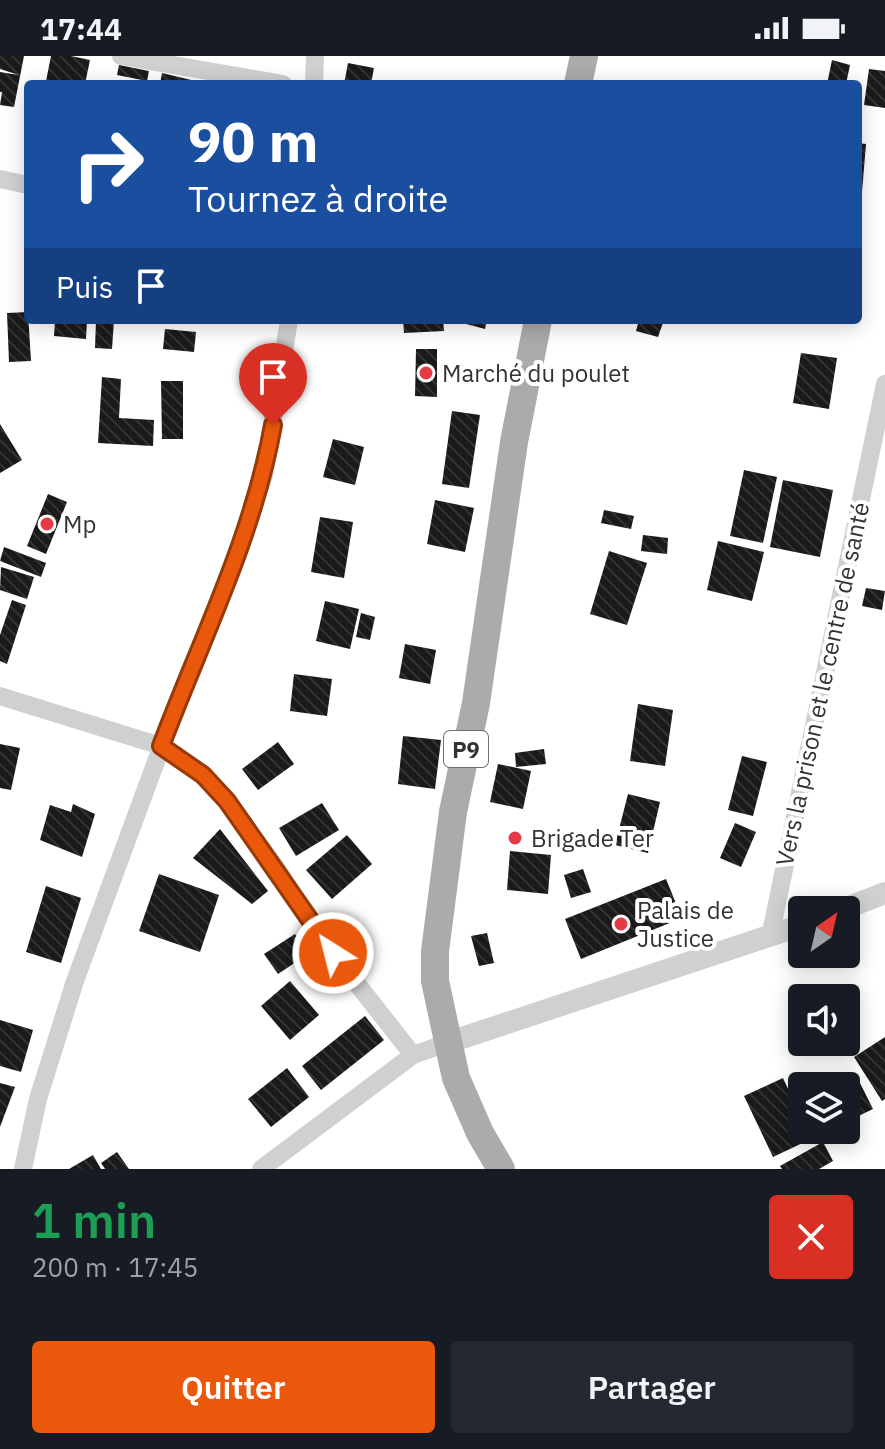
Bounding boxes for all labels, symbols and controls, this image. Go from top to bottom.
text: 17:44 [40,9,122,48]
text: 90 m [188,105,318,177]
icon: right [56,112,160,216]
text: Tournez à droite [188,175,448,222]
icon: arrive [129,264,173,308]
text: Puis [56,267,113,306]
pin [239,343,307,425]
icon: arrive [251,355,295,399]
place label: Marché du poulet [442,357,630,389]
marker: Marché du poulet [417,364,435,382]
street label: Vers la prison et le centre de santé [768,499,876,869]
place label: Mp [63,508,96,540]
marker: Mp [38,515,56,533]
road number: P9 [444,731,488,767]
place label: Brigade Ter [531,822,654,854]
marker: Brigade Ter [506,829,524,847]
place label: Palais de Justice [637,894,734,954]
north arrow [788,896,860,968]
map controls [788,896,860,1144]
position arrow [291,911,375,995]
marker: Palais de Justice [612,915,630,933]
button: sound [788,984,860,1056]
button: layers [788,1072,860,1144]
text: 1 min [32,1189,156,1251]
button: close [769,1195,853,1279]
text: 200 m · 17:45 [32,1250,198,1284]
button: Quitter [32,1341,435,1433]
button: Partager [451,1341,853,1433]

